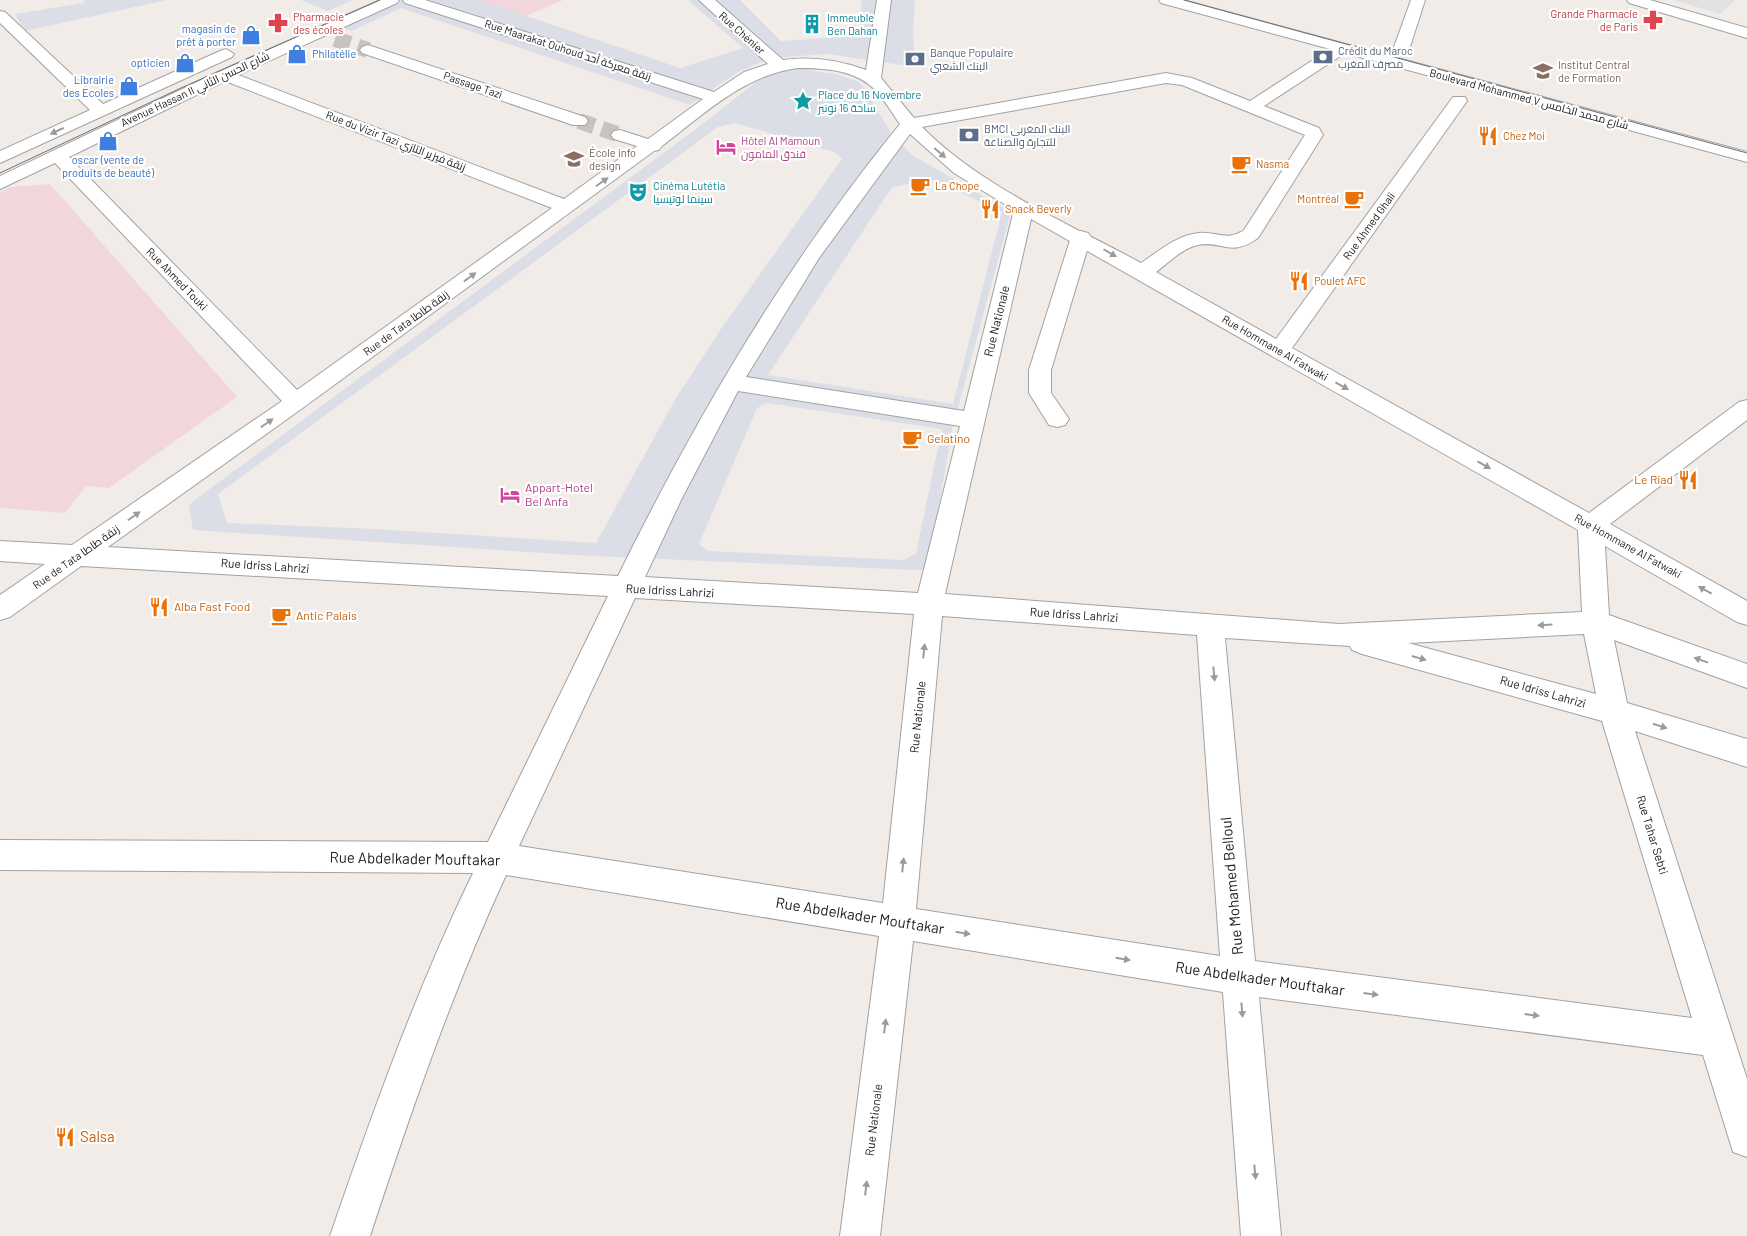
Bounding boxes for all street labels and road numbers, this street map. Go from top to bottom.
street label: Rue Chénier [717,8,768,57]
street label: Rue Maarakat Ouhoud زنقة معركة أحد [483,16,653,84]
street label: Avenue Hassan II شارع الحسن الثاني [118,48,272,131]
street label: Boulevard Mohammed V شارع محمد الخامس [1428,66,1630,133]
street label: Passage Tazi [442,68,505,101]
street label: Rue du Vizir Tazi زنقة فيزير التازي [323,108,468,176]
street label: Rue Ahmed Ghali [1340,189,1397,262]
street label: Rue Ahmed Touki [144,245,211,313]
street label: Rue Nationale [980,284,1012,358]
street label: Rue de Tata زنقة طاطا [360,287,452,359]
street label: Rue Hommane Al Fatwaki [1220,312,1331,383]
street label: Rue Hommane Al Fatwaki [1573,511,1684,580]
street label: Rue de Tata زنقة طاطا [30,522,122,592]
street label: Rue Idriss Lahrizi [220,555,310,575]
street label: Rue Idriss Lahrizi [625,581,715,599]
street label: Rue Idriss Lahrizi [1029,604,1119,624]
street label: Rue Idriss Lahrizi [1499,672,1588,710]
street label: Rue Nationale [906,680,928,754]
street label: Rue Tahar Sebti [1634,793,1672,876]
street label: Rue Mohamed Belloul [1216,816,1246,956]
street label: Rue Abdelkader Mouftakar [330,848,501,868]
street label: Rue Abdelkader Mouftakar [774,893,946,937]
street label: Rue Abdelkader Mouftakar [1174,957,1346,999]
street label: Rue Nationale [862,1083,884,1157]

